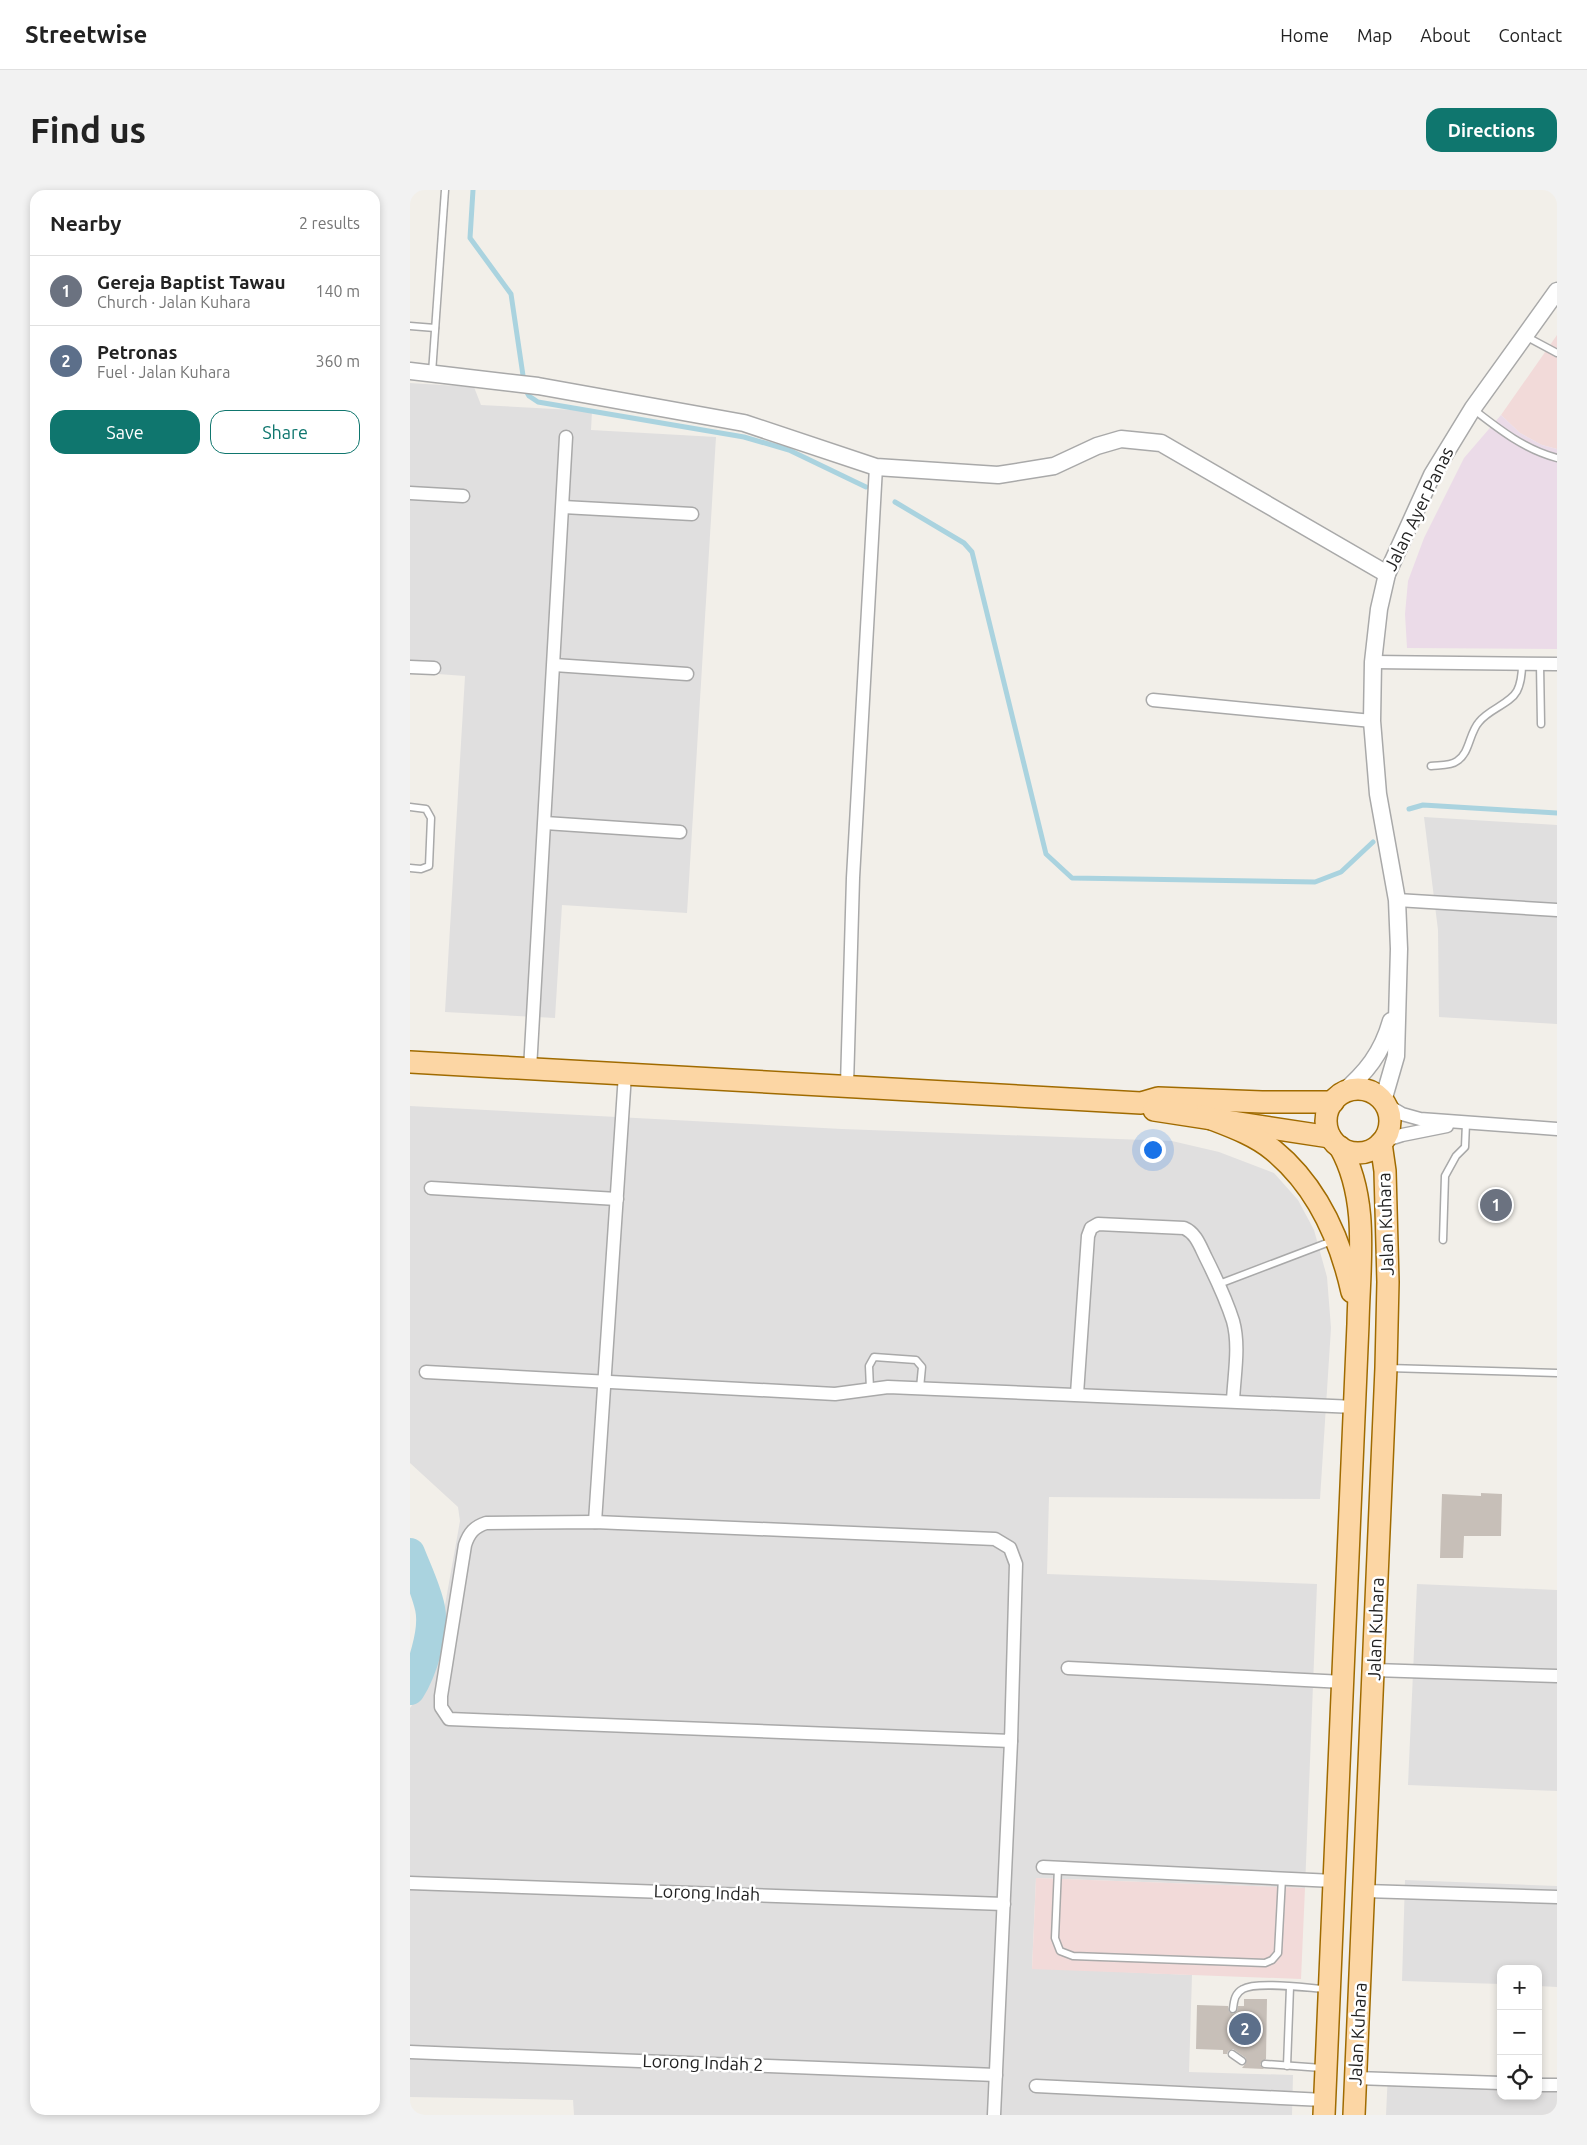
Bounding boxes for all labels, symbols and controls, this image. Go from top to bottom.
text: Streetwise [25,21,147,48]
text: Home [1280,25,1329,45]
text: Map [1357,25,1392,45]
text: About [1420,25,1470,45]
text: Contact [1498,25,1562,45]
button: Directions [1426,108,1557,152]
text: Find us [30,110,146,150]
text: Nearby [50,211,121,235]
text: 2 results [299,214,360,232]
text: Gereja Baptist Tawau [97,271,286,293]
text: 1 [61,282,71,300]
text: 140 m [315,282,360,300]
text: Church · Jalan Kuhara [97,293,251,311]
text: Petronas [97,341,177,363]
text: 2 [61,352,71,370]
text: 360 m [315,352,360,370]
text: Fuel · Jalan Kuhara [97,363,230,381]
button: Save [50,410,200,454]
button: Share [210,410,360,454]
street label: Jalan Ayer Panas [1380,443,1457,574]
your location [1140,1137,1166,1163]
street label: Jalan Kuhara [1373,1172,1397,1276]
pin: 1 [1480,1186,1512,1224]
street label: Jalan Kuhara [1363,1577,1387,1681]
street label: Lorong Indah [653,1880,761,1904]
map controls [1497,1965,1542,2100]
button: + [1497,1965,1542,2010]
street label: Jalan Kuhara [1344,1982,1370,2086]
pin: 2 [1229,2010,1261,2048]
button: − [1497,2010,1542,2055]
street label: Lorong Indah 2 [642,2050,764,2074]
button: locate [1497,2055,1542,2100]

